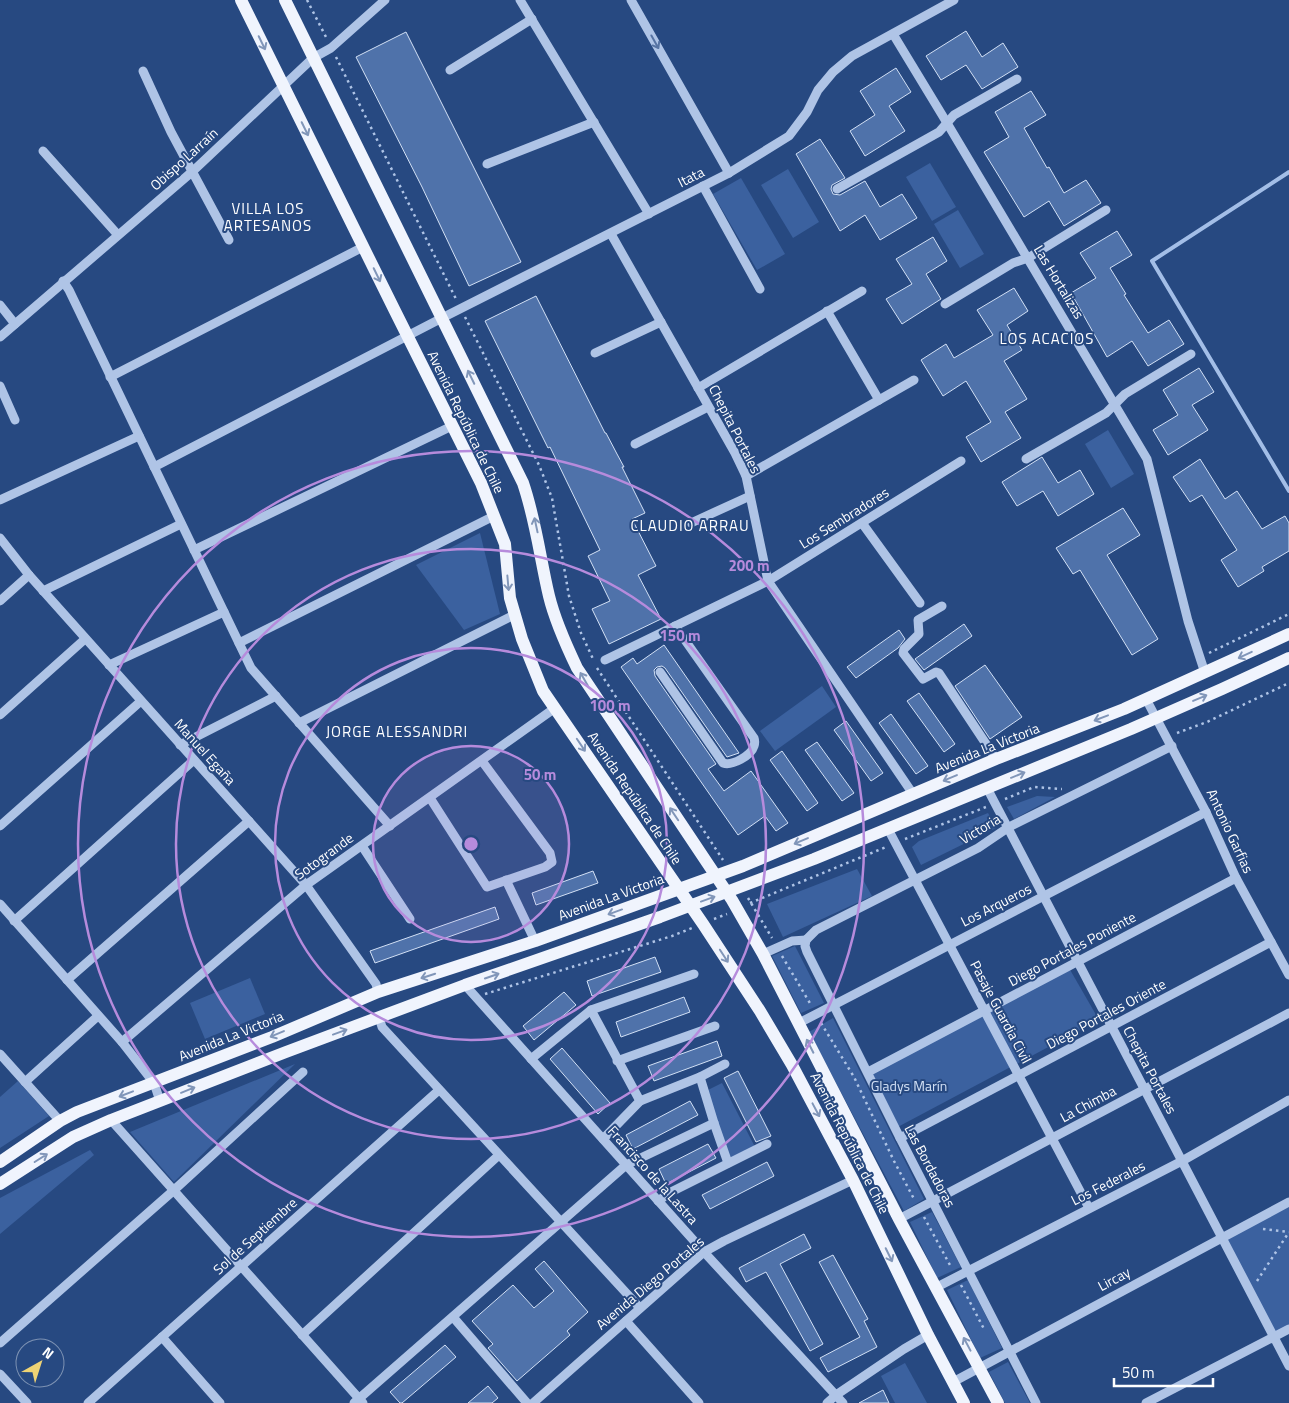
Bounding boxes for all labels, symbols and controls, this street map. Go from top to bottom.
one-way arrow [258,35,267,50]
one-way arrow [650,35,660,49]
one-way arrow [301,121,310,136]
street label: Obispo Larraín [145,122,222,195]
street label: Itata [674,161,708,192]
district label: VILLA LOS ARTESANOS [224,197,312,237]
street label: Las Hortalizas [1029,241,1090,323]
one-way arrow [373,267,382,282]
district label: LOS ACACIOS [1000,327,1094,350]
street label: Avenida República de Chile [423,347,510,497]
one-way arrow [466,370,475,385]
street label: Chepita Portales [704,381,767,477]
street label: Los Sembradores [795,482,893,554]
district label: CLAUDIO ARRAU [630,514,750,537]
one-way arrow [531,518,540,534]
text: 200 m [728,554,770,577]
one-way arrow [503,575,513,591]
text: 150 m [659,624,701,647]
one-way arrow [1238,650,1253,660]
one-way arrow [579,673,589,687]
one-way arrow [1192,693,1207,703]
text: 100 m [589,694,631,717]
street label: Manuel Egaña [170,714,241,790]
one-way arrow [1094,714,1109,723]
street label: Avenida La Victoria [931,717,1042,778]
district label: JORGE ALESSANDRI [326,720,468,743]
street label: Avenida República de Chile [583,727,688,868]
one-way arrow [576,738,586,752]
text: 50 m [524,763,556,786]
one-way arrow [1010,770,1025,779]
one-way arrow [943,774,958,784]
street label: Antonio Garfias [1202,785,1259,876]
one-way arrow [669,808,679,822]
street label: Victoria [955,808,1004,849]
street label: Sotogrande [290,827,357,884]
centre of rings [462,835,480,853]
one-way arrow [793,838,808,847]
street label: Avenida La Victoria [555,868,667,925]
street label: Los Arqueros [957,878,1035,931]
one-way arrow [700,894,716,903]
street label: Diego Portales Poniente [1004,906,1139,991]
one-way arrow [608,908,623,917]
one-way arrow [719,949,729,963]
street label: Pasaje Guardia Civil [965,957,1037,1067]
one-way arrow [420,971,436,981]
one-way arrow [484,971,500,980]
street label: Diego Portales Oriente [1042,973,1169,1054]
street label: Avenida La Victoria [175,1005,286,1066]
street label: Chepita Portales [1118,1022,1182,1117]
one-way arrow [332,1027,347,1036]
one-way arrow [270,1030,285,1040]
one-way arrow [805,1038,815,1053]
street label: Avenida República de Chile [806,1068,895,1217]
park label: Gladys Marín [871,1075,947,1096]
street label: La Chimba [1056,1080,1120,1127]
one-way arrow [180,1084,195,1094]
one-way arrow [118,1090,134,1099]
one-way arrow [811,1103,821,1118]
street label: Las Bordadoras [900,1120,961,1211]
street label: Francisco de la Lastra [603,1121,704,1229]
one-way arrow [34,1153,48,1163]
street label: Los Federales [1067,1155,1149,1210]
street label: Sol de Septiembre [208,1192,301,1279]
street label: Avenida Diego Portales [591,1231,708,1334]
one-way arrow [885,1247,895,1262]
street label: Lircay [1094,1261,1134,1296]
one-way arrow [962,1337,972,1352]
north arrow [15,1338,65,1388]
text: N [38,1341,59,1364]
scale bar [1114,1356,1213,1388]
text: 50 m [1122,1361,1155,1384]

